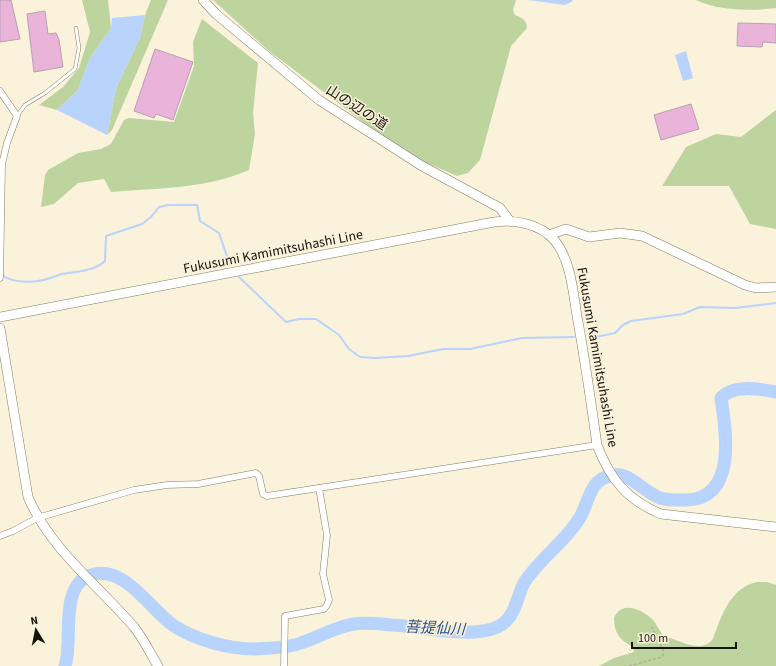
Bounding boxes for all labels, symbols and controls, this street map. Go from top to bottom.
street label: 山の辺の道 [322,80,391,135]
street label: Fukusumi Kamimitsuhashi Line [182,225,365,279]
street label: Fukusumi Kamimitsuhashi Line [571,266,623,449]
north arrow [16,610,56,650]
text: N [29,613,39,629]
water label: 菩提仙川 [404,616,467,641]
scale bar [632,624,736,650]
text: 100 m [638,630,668,647]

